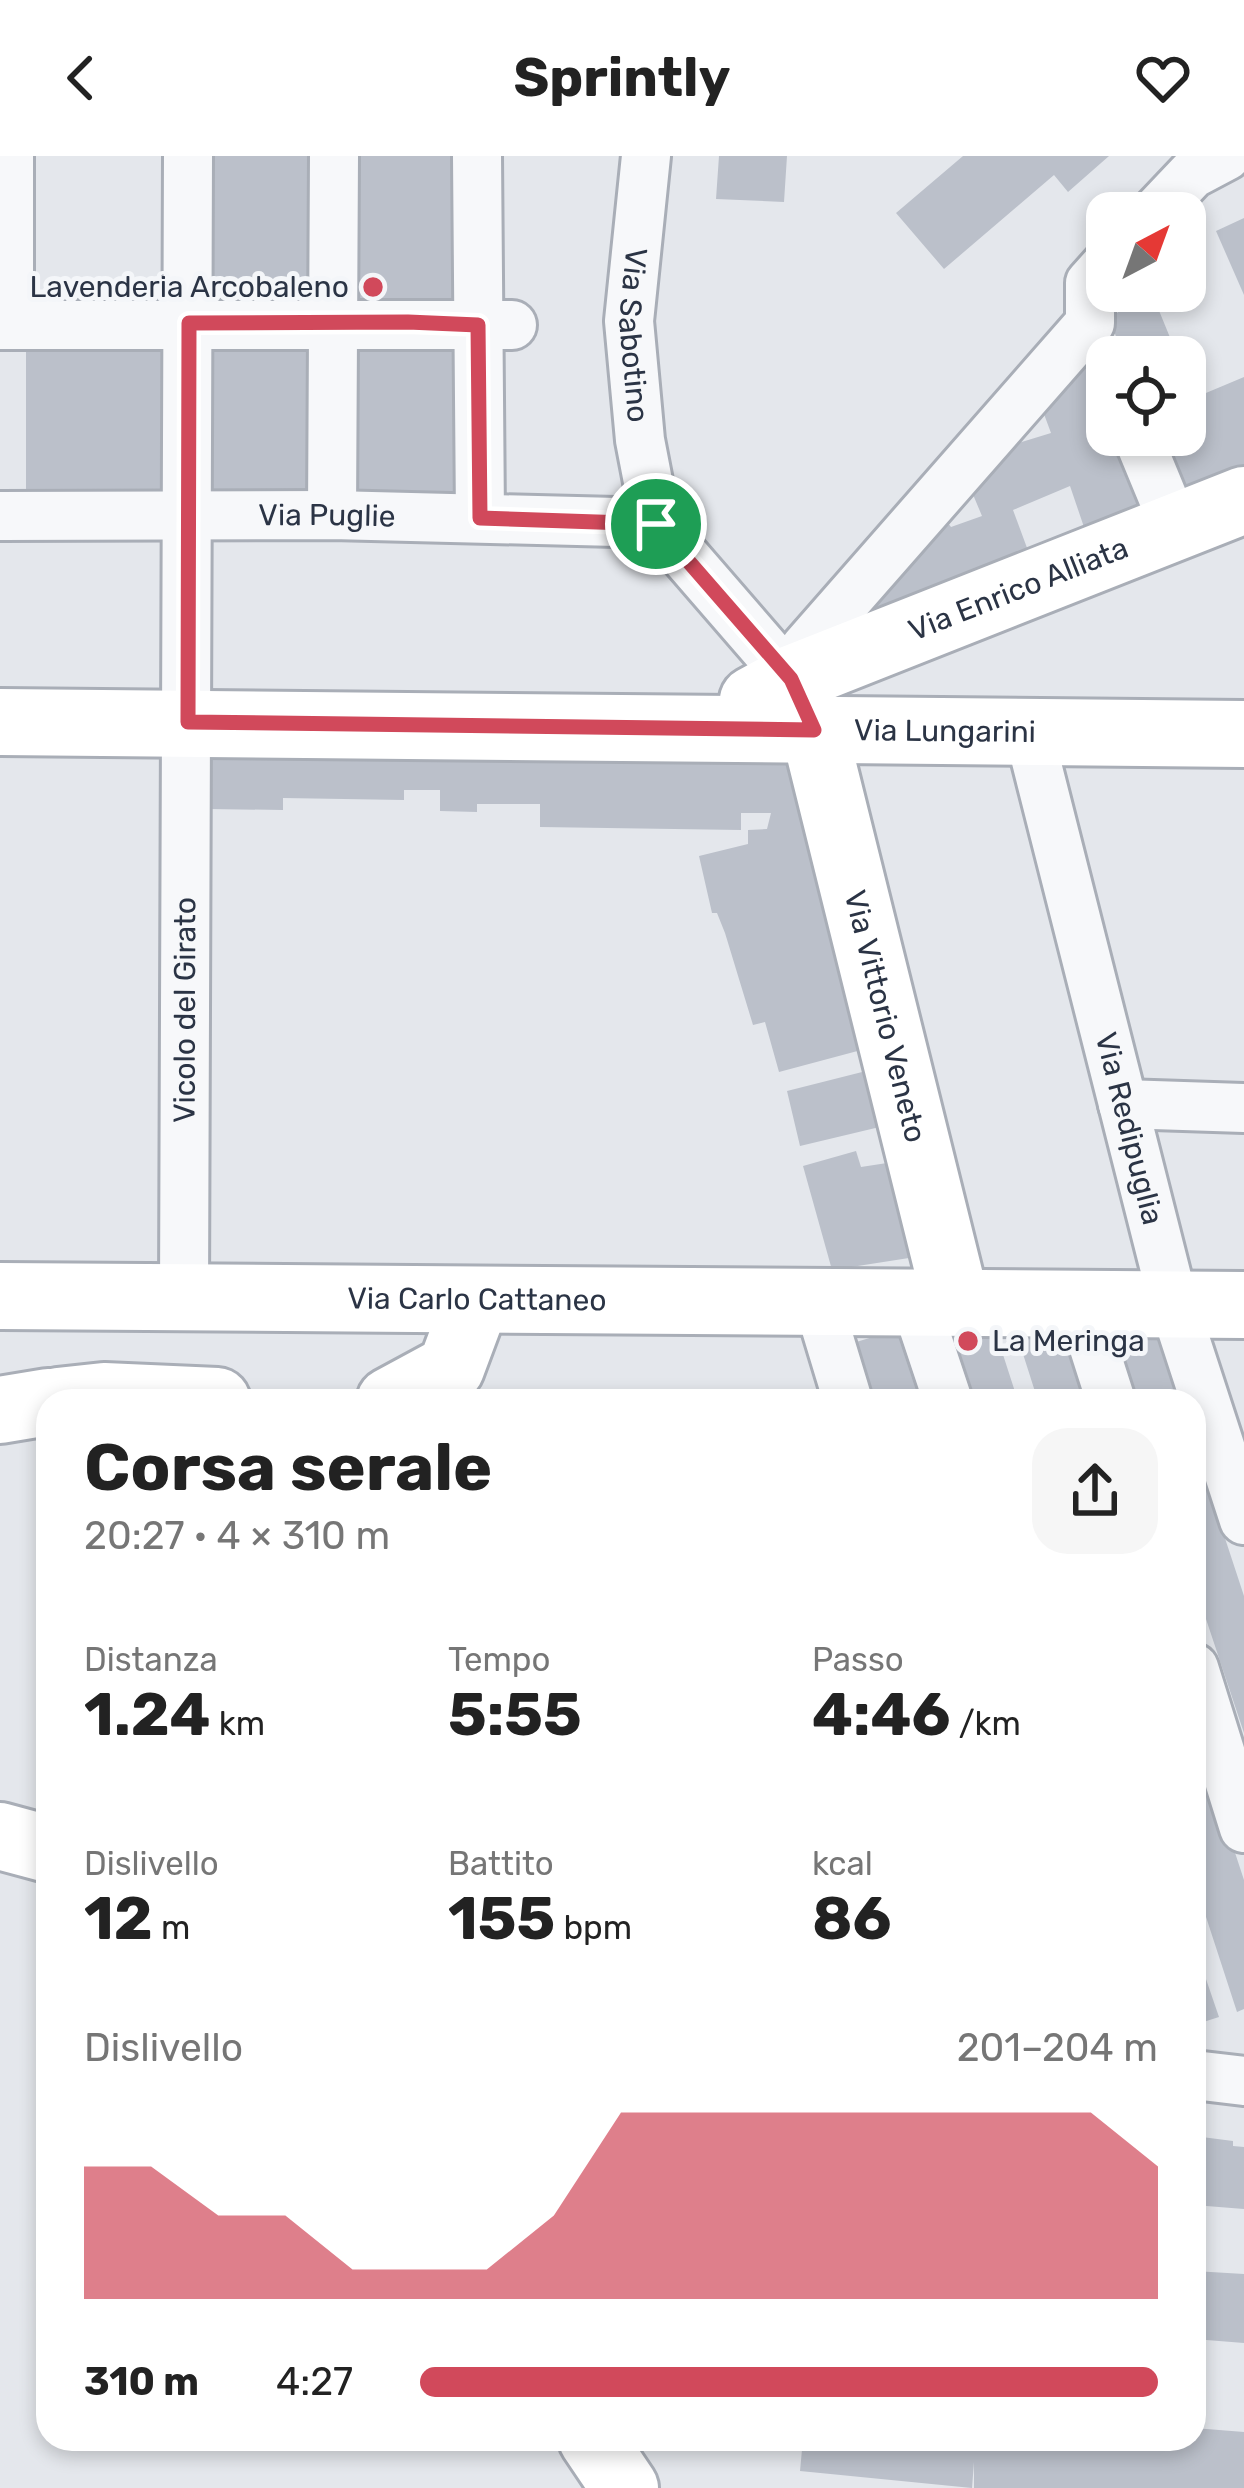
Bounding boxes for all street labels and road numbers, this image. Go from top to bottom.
street label: Via Sabotino [611,246,656,424]
street label: Via Puglie [258,497,396,535]
street label: Via Enrico Alliata [904,530,1133,649]
street label: Via Lungarini [854,712,1036,750]
street label: Via Vittorio Veneto [836,886,934,1146]
street label: Vicolo del Girato [167,897,203,1123]
street label: Via Redipuglia [1088,1029,1171,1228]
street label: Via Carlo Cattaneo [347,1281,607,1318]

